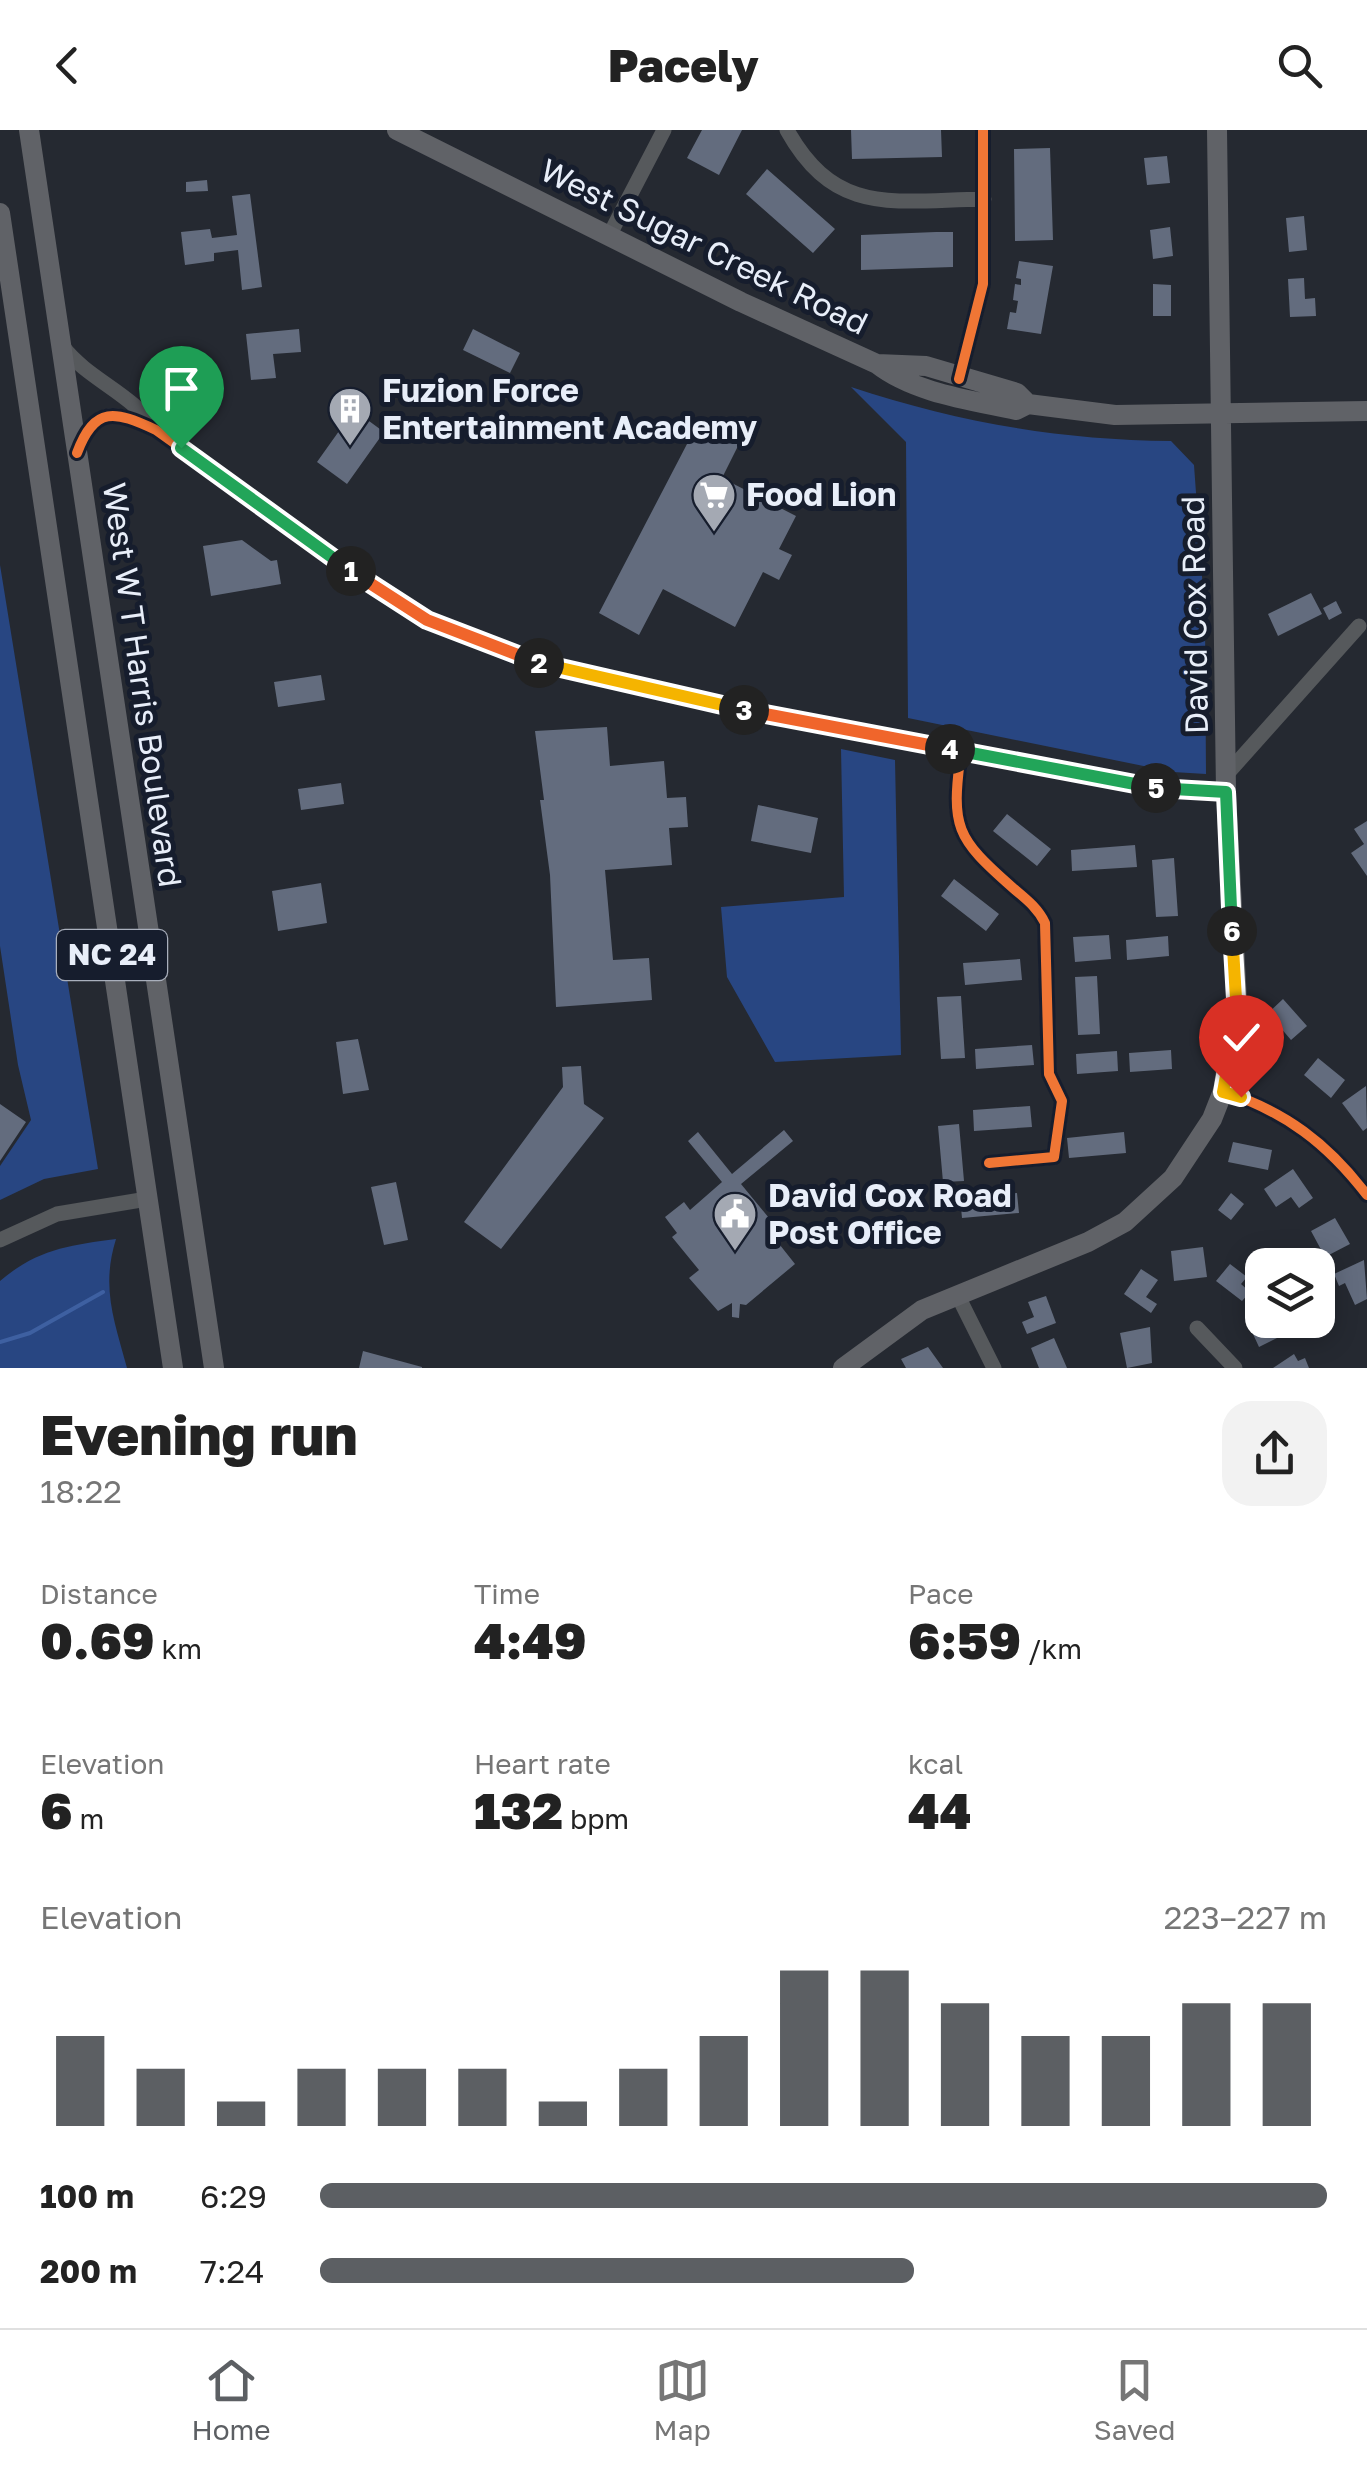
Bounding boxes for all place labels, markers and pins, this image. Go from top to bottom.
pin [139,346,224,449]
place label: Fuzion Force Entertainment Academy [382,371,757,446]
building icon: Fuzion Force Entertainment Academy [327,386,373,447]
supermarket icon: Food Lion [691,472,737,533]
place label: Food Lion [746,475,896,513]
pin: 1 [326,546,376,596]
pin: 2 [514,638,564,688]
pin: 3 [719,685,769,735]
pin: 4 [925,724,975,774]
pin: 5 [1131,763,1181,813]
pin: 6 [1207,906,1257,956]
pin [1199,995,1284,1098]
place label: David Cox Road Post Office [768,1176,1012,1251]
public building icon: David Cox Road Post Office [712,1191,758,1252]

